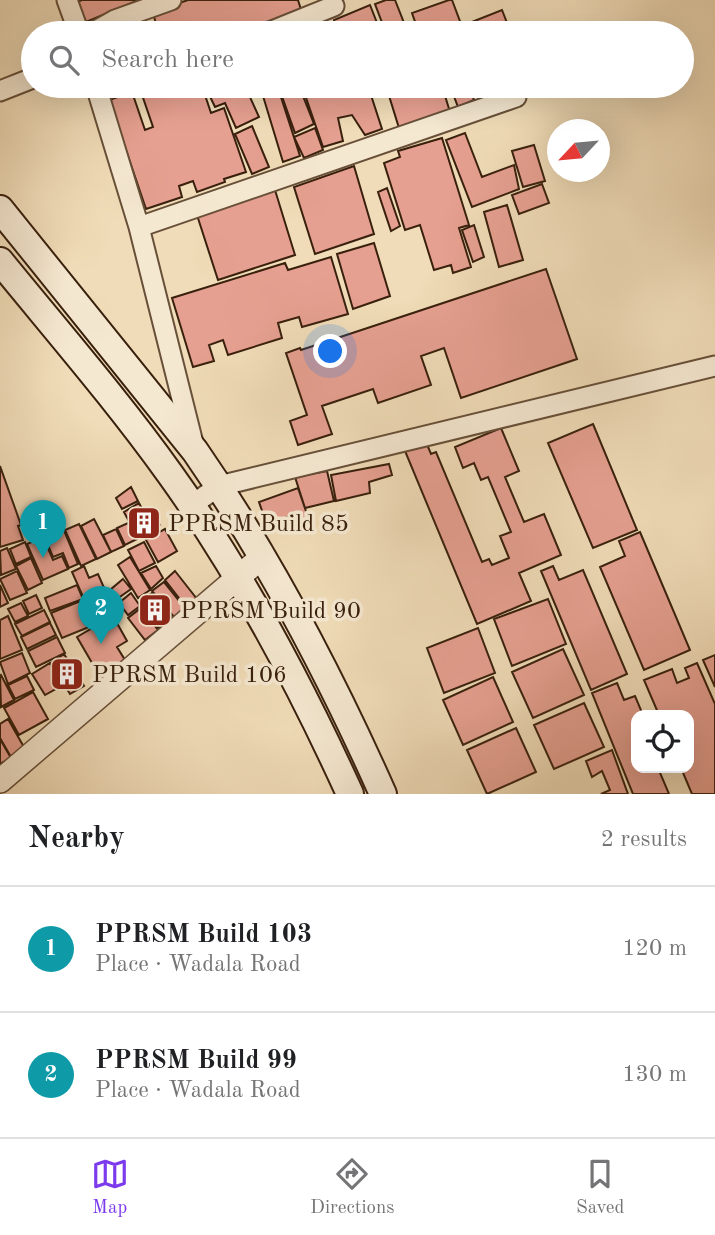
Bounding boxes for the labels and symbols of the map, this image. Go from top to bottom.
north arrow [547,119,610,182]
your location [313,334,347,368]
pin: 1 [20,500,66,558]
building icon: PPRSM Build 85 [125,504,163,542]
place label: PPRSM Build 85 [168,513,349,537]
pin: 2 [78,586,124,644]
building icon: PPRSM Build 90 [136,591,174,629]
place label: PPRSM Build 90 [180,600,361,624]
building icon: PPRSM Build 106 [48,655,86,693]
place label: PPRSM Build 106 [92,664,287,688]

